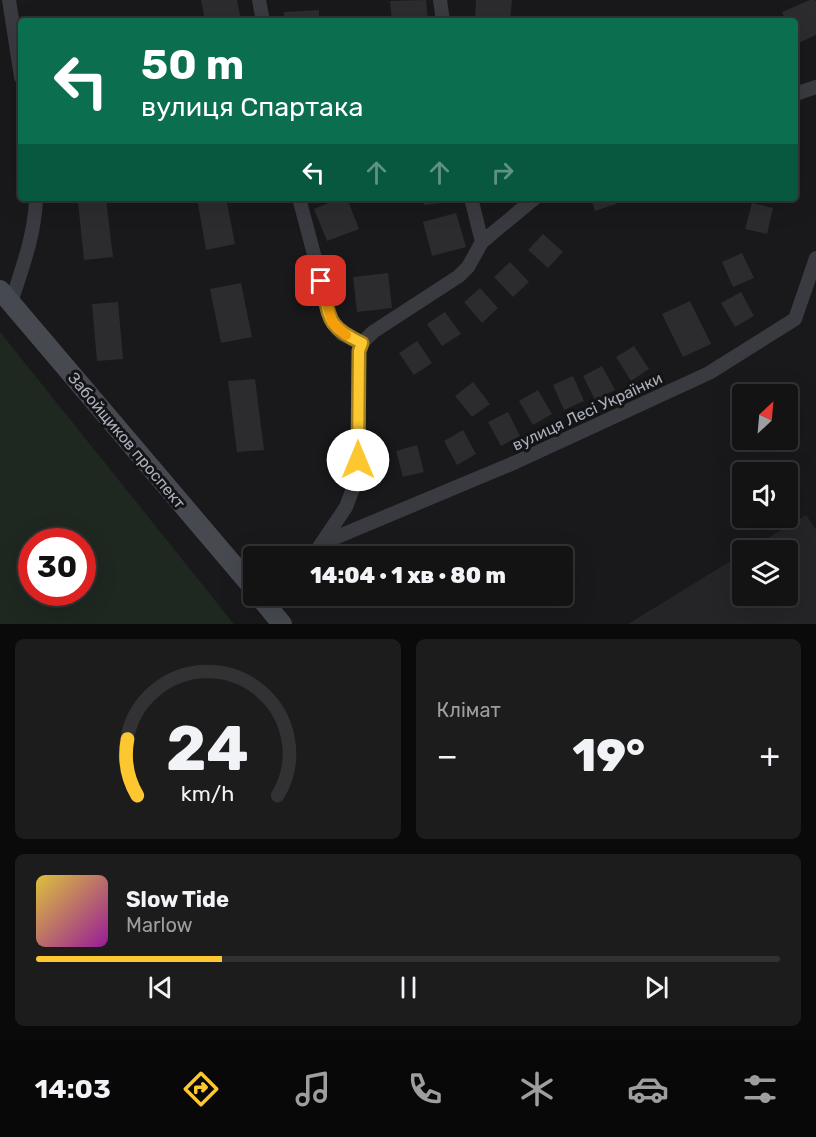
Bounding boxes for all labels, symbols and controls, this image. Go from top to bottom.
text: 50 m [141,40,244,90]
icon: left [42,42,120,120]
text: вулиця Спартака [141,91,363,123]
icon: left [297,156,330,189]
icon: ahead [360,156,393,189]
icon: ahead [423,156,456,189]
icon: right [486,156,519,189]
pin [295,255,346,306]
icon: arrive [304,264,337,297]
street label: Забойщиков проспект [64,368,189,512]
street label: вулиця Лесі Українки [509,368,665,455]
north arrow [732,384,798,450]
map controls [732,384,798,606]
position arrow [326,428,390,492]
button: sound [732,462,798,528]
speed limit sign: 30 [18,528,96,606]
button: layers [732,540,798,606]
text: 14:04 · 1 хв · 80 m [310,562,506,589]
text: Клімат [437,698,501,722]
text: 24 [166,712,249,786]
text: 19° [572,729,645,782]
text: − [437,736,458,775]
text: + [759,736,780,775]
text: km/h [181,781,235,806]
text: Slow Tide [126,886,229,913]
text: Marlow [126,913,193,937]
icon: previous [144,971,177,1004]
icon: pause [392,971,425,1004]
icon: next [640,971,673,1004]
icon: directions [180,1068,222,1110]
icon: music [292,1068,334,1110]
icon: phone [404,1068,446,1110]
icon: climate [516,1068,558,1110]
icon: car [627,1068,669,1110]
icon: filters [739,1068,781,1110]
text: 14:03 [35,1073,111,1105]

